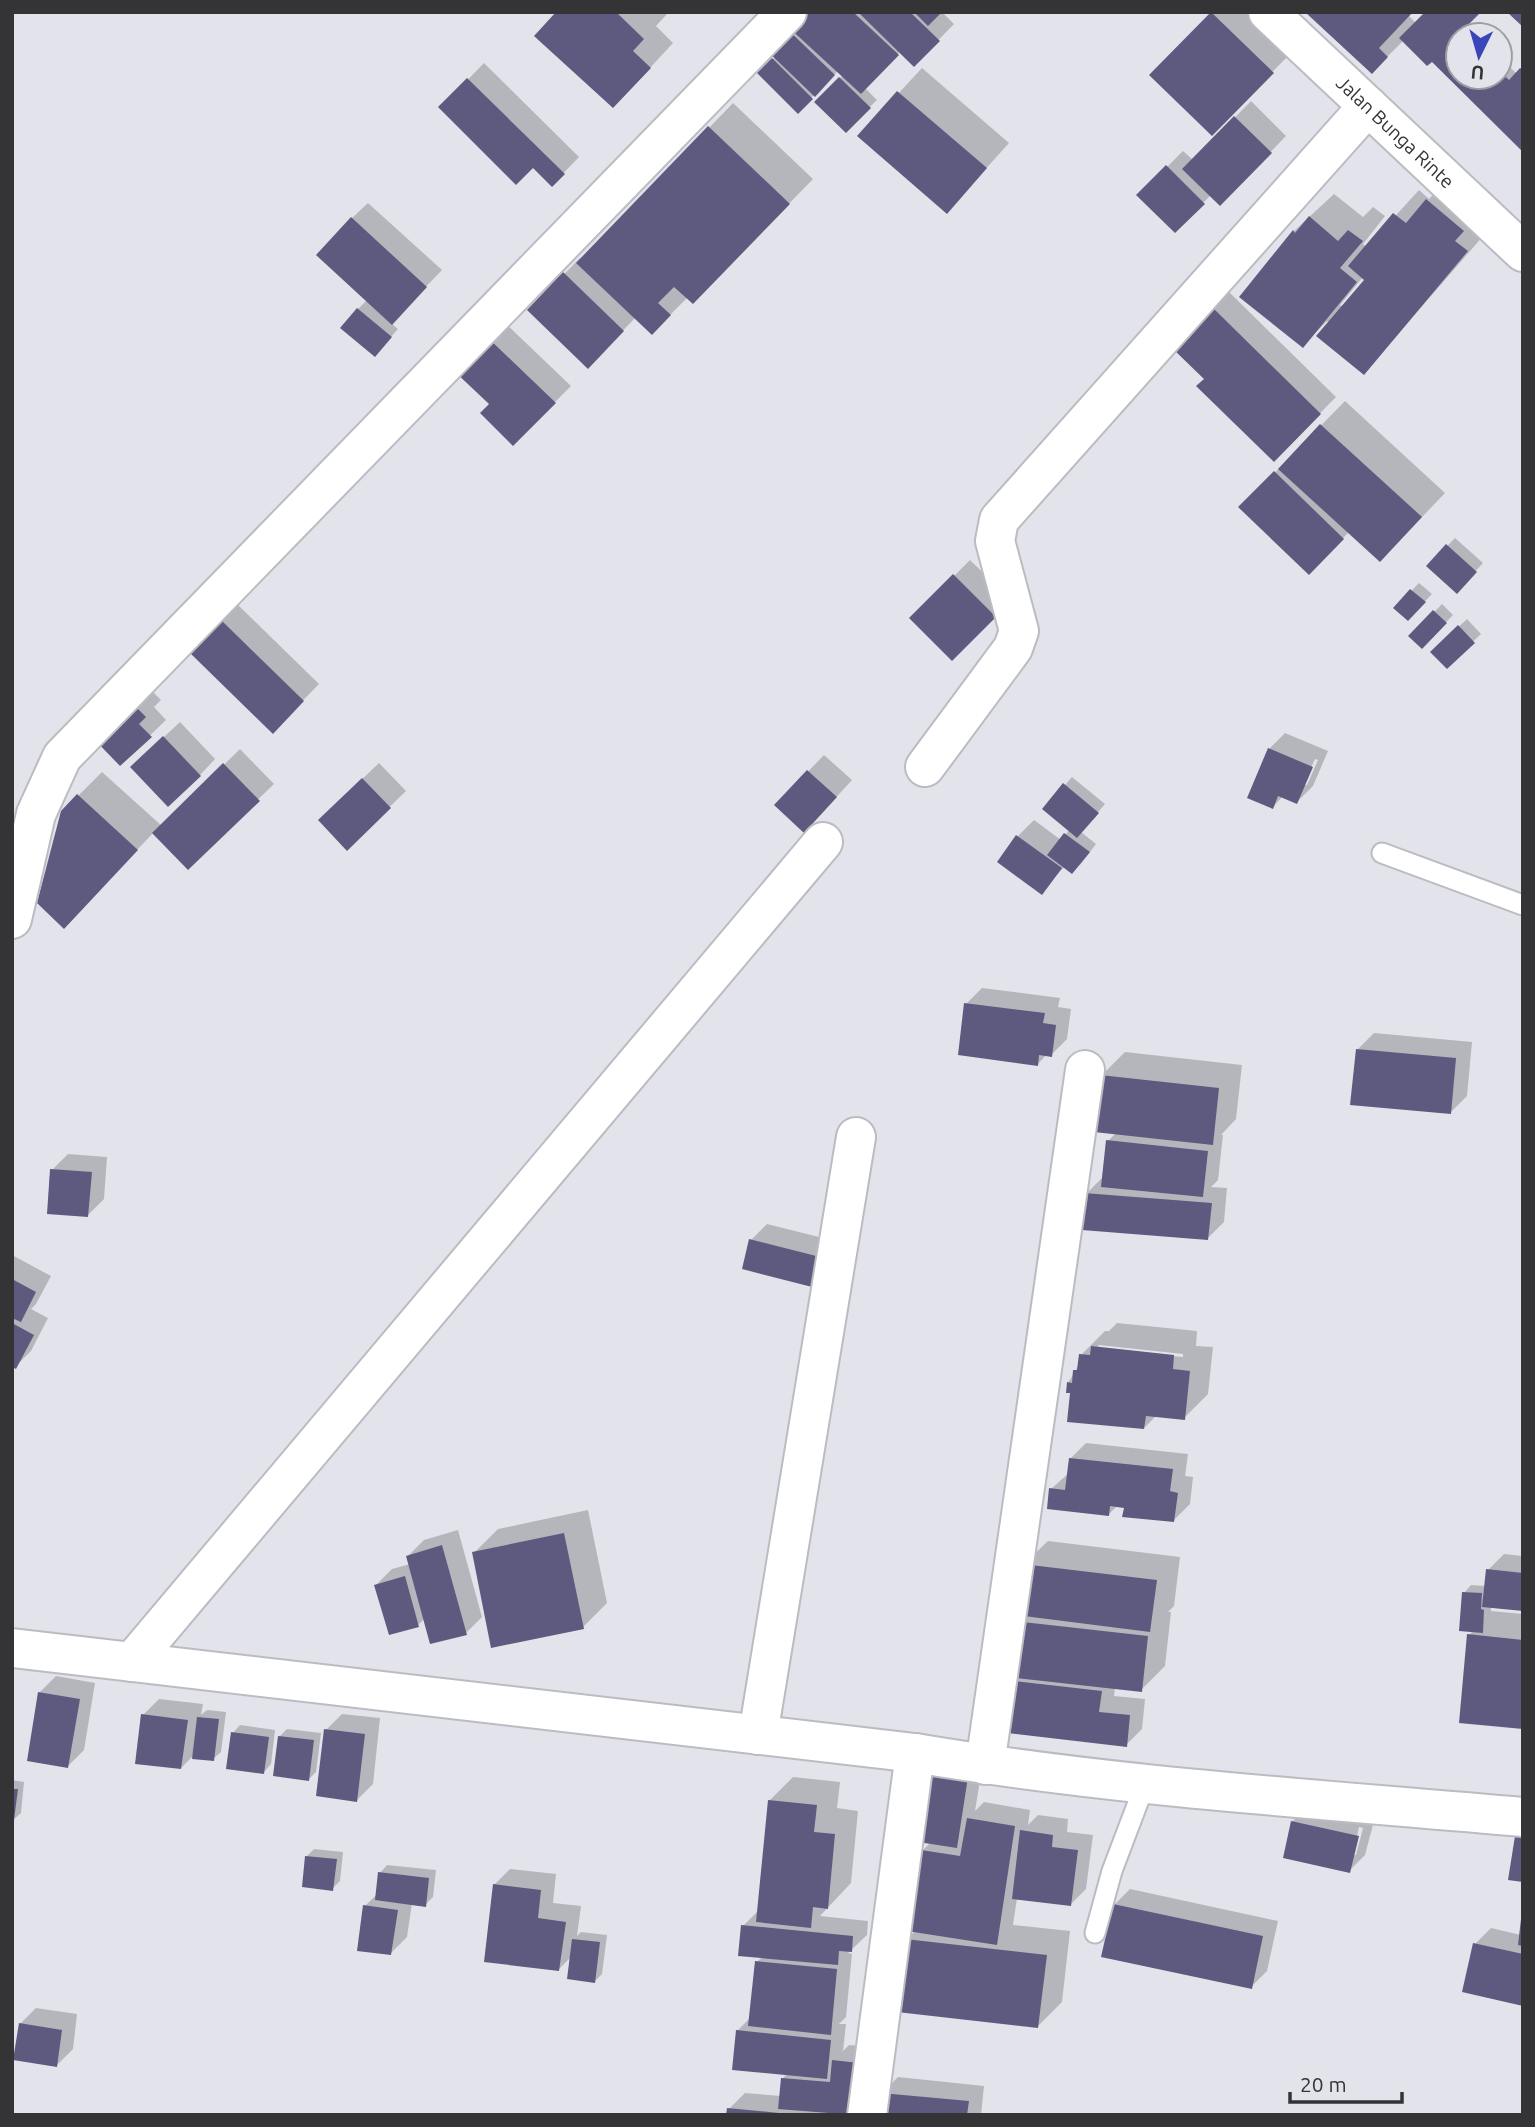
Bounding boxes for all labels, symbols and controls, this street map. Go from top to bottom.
north arrow [1444,21,1514,91]
text: U [1470,61,1485,84]
street label: Jalan Bunga Rinte [1332,71,1459,192]
scale bar [1290,2060,1402,2104]
text: 20 m [1300,2072,1347,2096]

